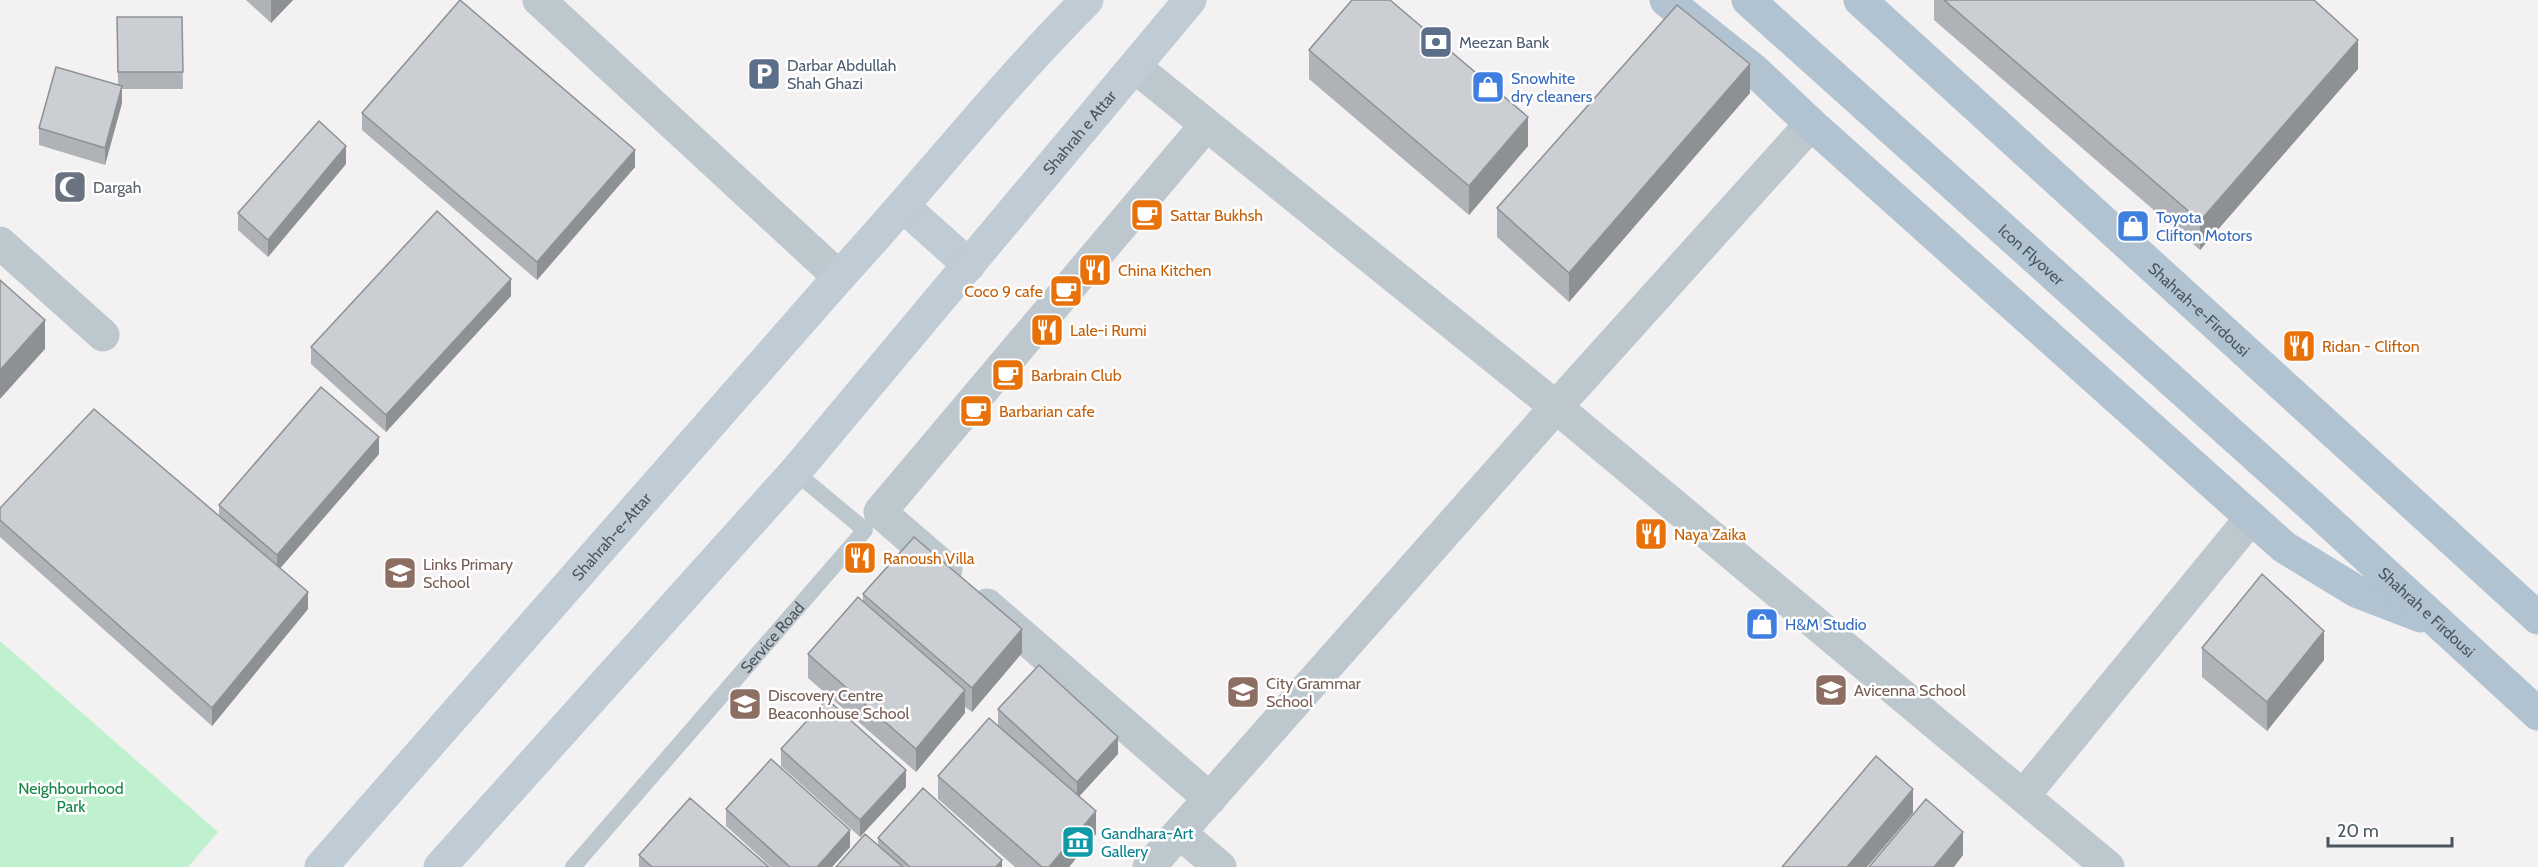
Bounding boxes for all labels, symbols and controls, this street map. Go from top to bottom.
bank icon: Meezan Bank [1418,24,1454,60]
place label: Meezan Bank [1459,33,1550,52]
parking icon: Darbar Abdullah Shah Ghazi [746,56,782,92]
place label: Darbar Abdullah Shah Ghazi [787,56,896,93]
shop icon: Snowhite dry cleaners [1470,69,1506,105]
place label: Snowhite dry cleaners [1511,69,1593,106]
street label: Shahrah e Attar [1039,86,1121,179]
mosque icon: Dargah [52,169,88,205]
place label: Dargah [93,178,141,197]
cafe icon: Sattar Bukhsh [1129,197,1165,233]
place label: Sattar Bukhsh [1170,206,1263,225]
shop icon: Toyota Clifton Motors [2115,208,2151,244]
place label: Toyota Clifton Motors [2156,208,2253,245]
street label: Icon Flyover [1994,220,2069,290]
restaurant icon: China Kitchen [1077,252,1113,288]
street label: Shahrah-e-Firdousi [2144,259,2253,360]
place label: China Kitchen [1118,261,1211,280]
cafe icon: Coco 9 cafe [1048,273,1084,309]
place label: Coco 9 cafe [964,282,1043,301]
restaurant icon: Lale-i Rumi [1029,312,1065,348]
place label: Lale-i Rumi [1070,321,1147,340]
restaurant icon: Ridan - Clifton [2281,328,2317,364]
place label: Ridan - Clifton [2322,337,2420,356]
cafe icon: Barbrain Club [990,357,1026,393]
place label: Barbrain Club [1031,366,1122,385]
cafe icon: Barbarian cafe [958,393,994,429]
place label: Barbarian cafe [999,402,1095,421]
street label: Shahrah-e-Attar [568,488,656,584]
restaurant icon: Naya Zaika [1633,516,1669,552]
place label: Naya Zaika [1674,525,1747,544]
restaurant icon: Ranoush Villa [842,540,878,576]
place label: Ranoush Villa [883,549,975,568]
school or university icon: Links Primary School [382,555,418,591]
place label: Links Primary School [423,555,513,592]
street label: Shahrah e Firdousi [2375,563,2479,661]
street label: Service Road [737,598,808,677]
shop icon: H&M Studio [1744,606,1780,642]
place label: H&M Studio [1785,615,1867,634]
school or university icon: Avicenna School [1813,672,1849,708]
school or university icon: City Grammar School [1225,674,1261,710]
place label: City Grammar School [1266,674,1362,711]
place label: Avicenna School [1854,681,1966,700]
school or university icon: Discovery Centre Beaconhouse School [727,686,763,722]
place label: Discovery Centre Beaconhouse School [768,686,909,723]
park label: Neighbourhood Park [18,779,124,816]
scale bar [2328,810,2452,848]
text: 20 m [2337,820,2379,842]
museum icon: Gandhara-Art Gallery [1060,824,1096,860]
place label: Gandhara-Art Gallery [1101,824,1194,861]

